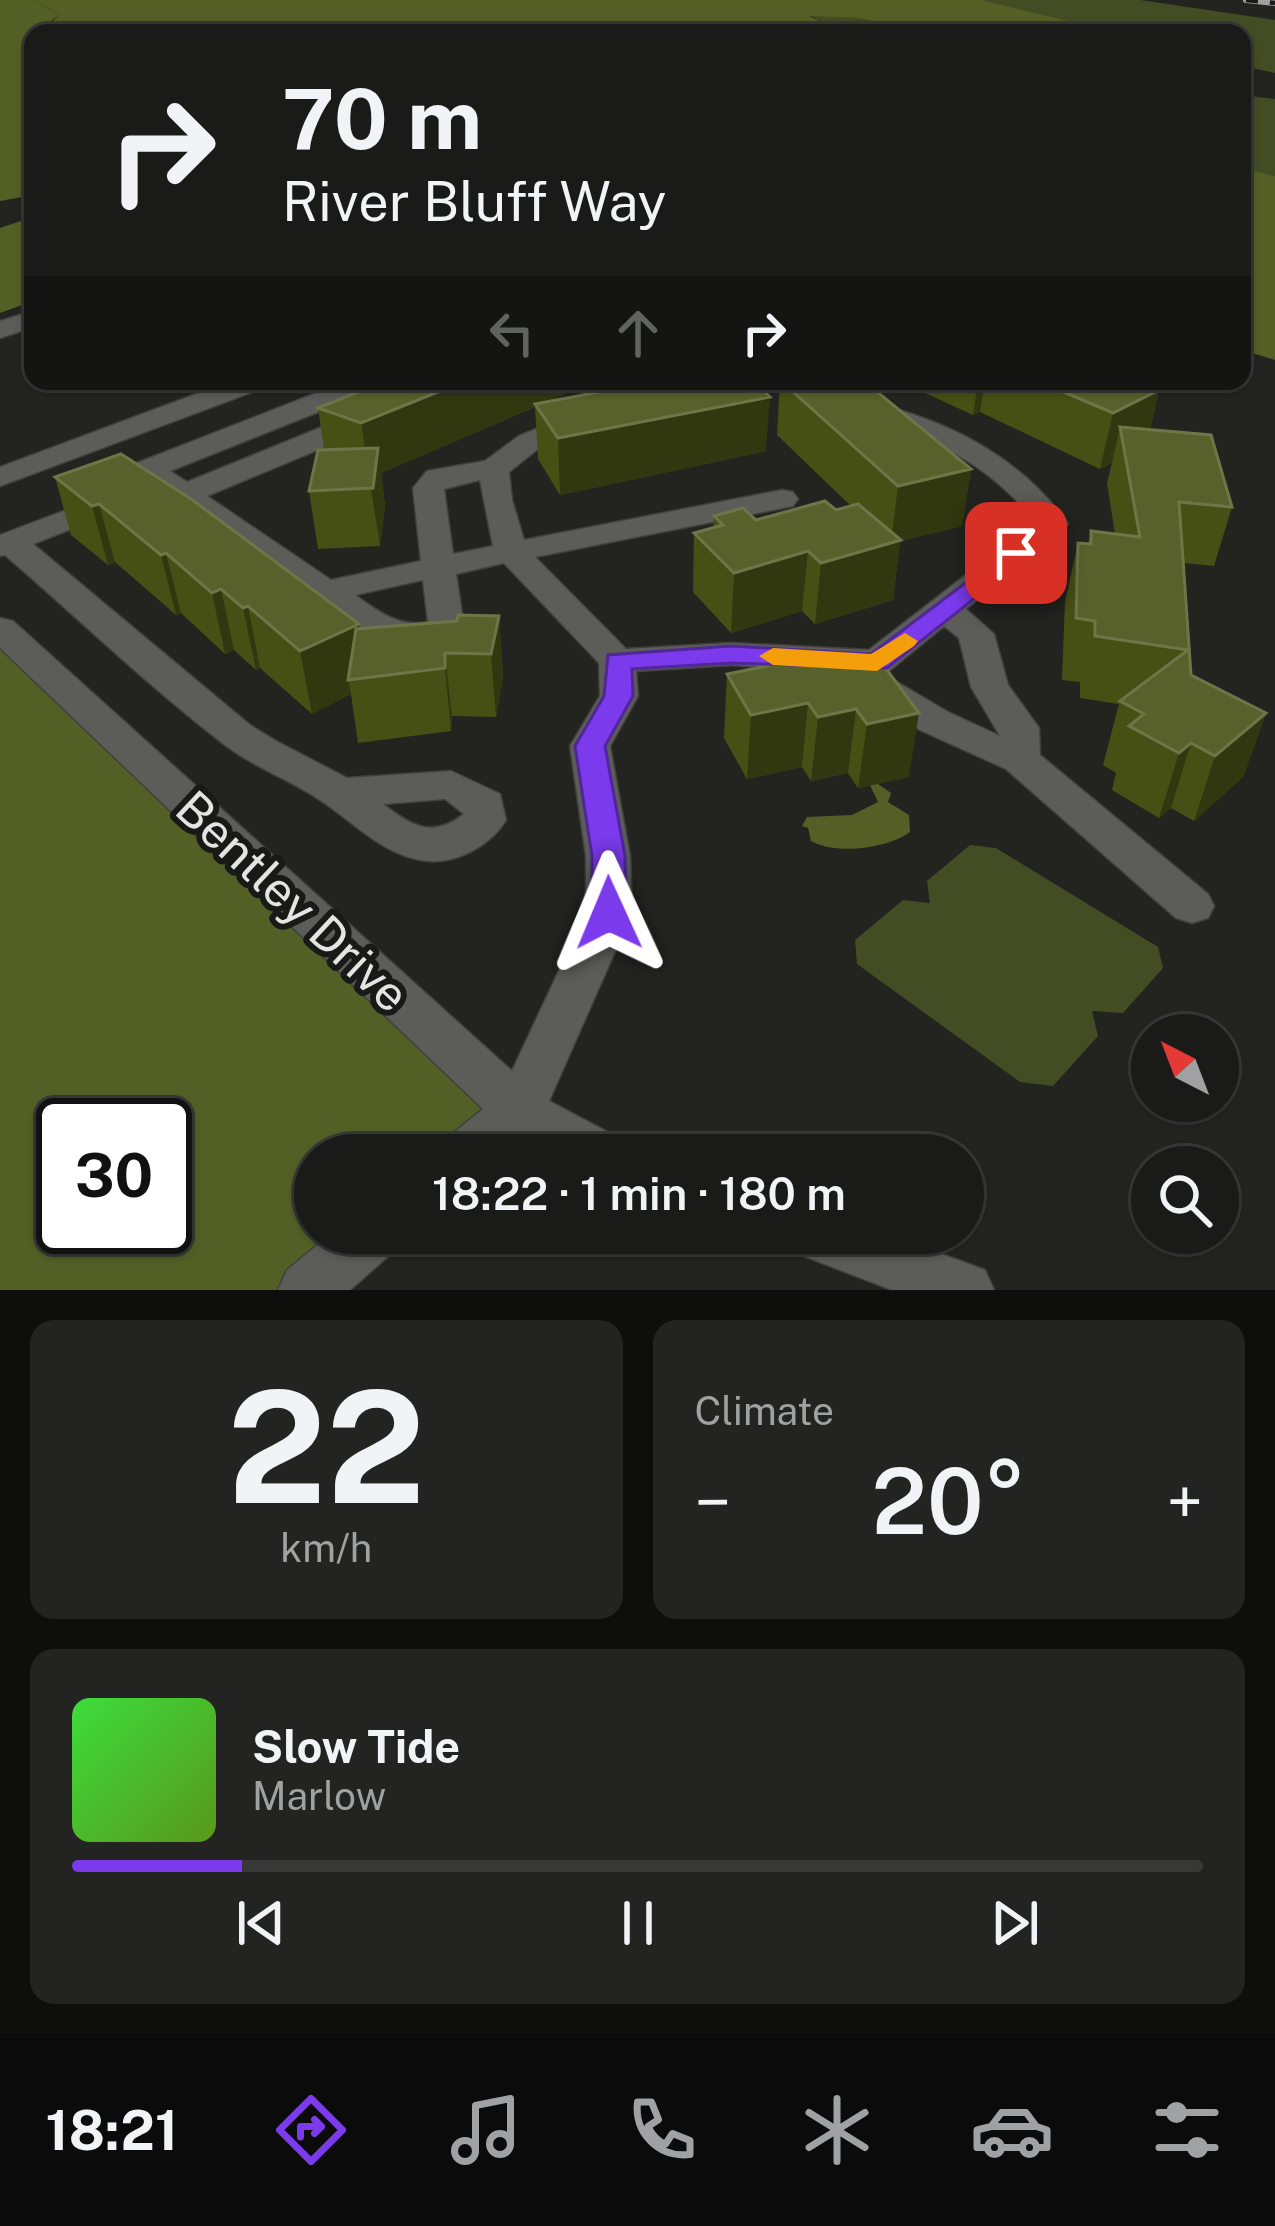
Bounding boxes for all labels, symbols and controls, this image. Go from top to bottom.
text: 70 m [282,69,482,168]
icon: right [84,72,240,228]
text: River Bluff Way [282,170,666,233]
icon: left [479,300,545,366]
icon: ahead [605,300,671,366]
icon: right [731,300,797,366]
pin [965,502,1067,604]
icon: arrive [983,520,1049,586]
street label: Bentley Drive [165,779,421,1023]
position arrow [546,850,672,976]
north arrow [1131,1014,1239,1122]
map controls [1131,1014,1239,1254]
speed limit sign: 30 [36,1098,192,1254]
button: search [1131,1146,1239,1254]
text: 18:22 · 1 min · 180 m [432,1167,846,1220]
text: 22 [227,1355,425,1538]
text: Climate [695,1388,834,1434]
text: 20° [872,1448,1026,1554]
text: − [695,1463,731,1541]
text: + [1166,1463,1203,1541]
text: km/h [280,1525,372,1571]
text: Slow Tide [252,1720,460,1773]
text: Marlow [252,1773,386,1819]
icon: previous [228,1890,294,1956]
icon: pause [605,1890,671,1956]
icon: next [982,1890,1048,1956]
icon: directions [269,2088,353,2172]
icon: music [444,2088,528,2172]
icon: phone [620,2088,704,2172]
icon: climate [795,2088,879,2172]
icon: car [970,2088,1054,2172]
icon: filters [1145,2088,1229,2172]
text: 18:21 [46,2099,178,2162]

